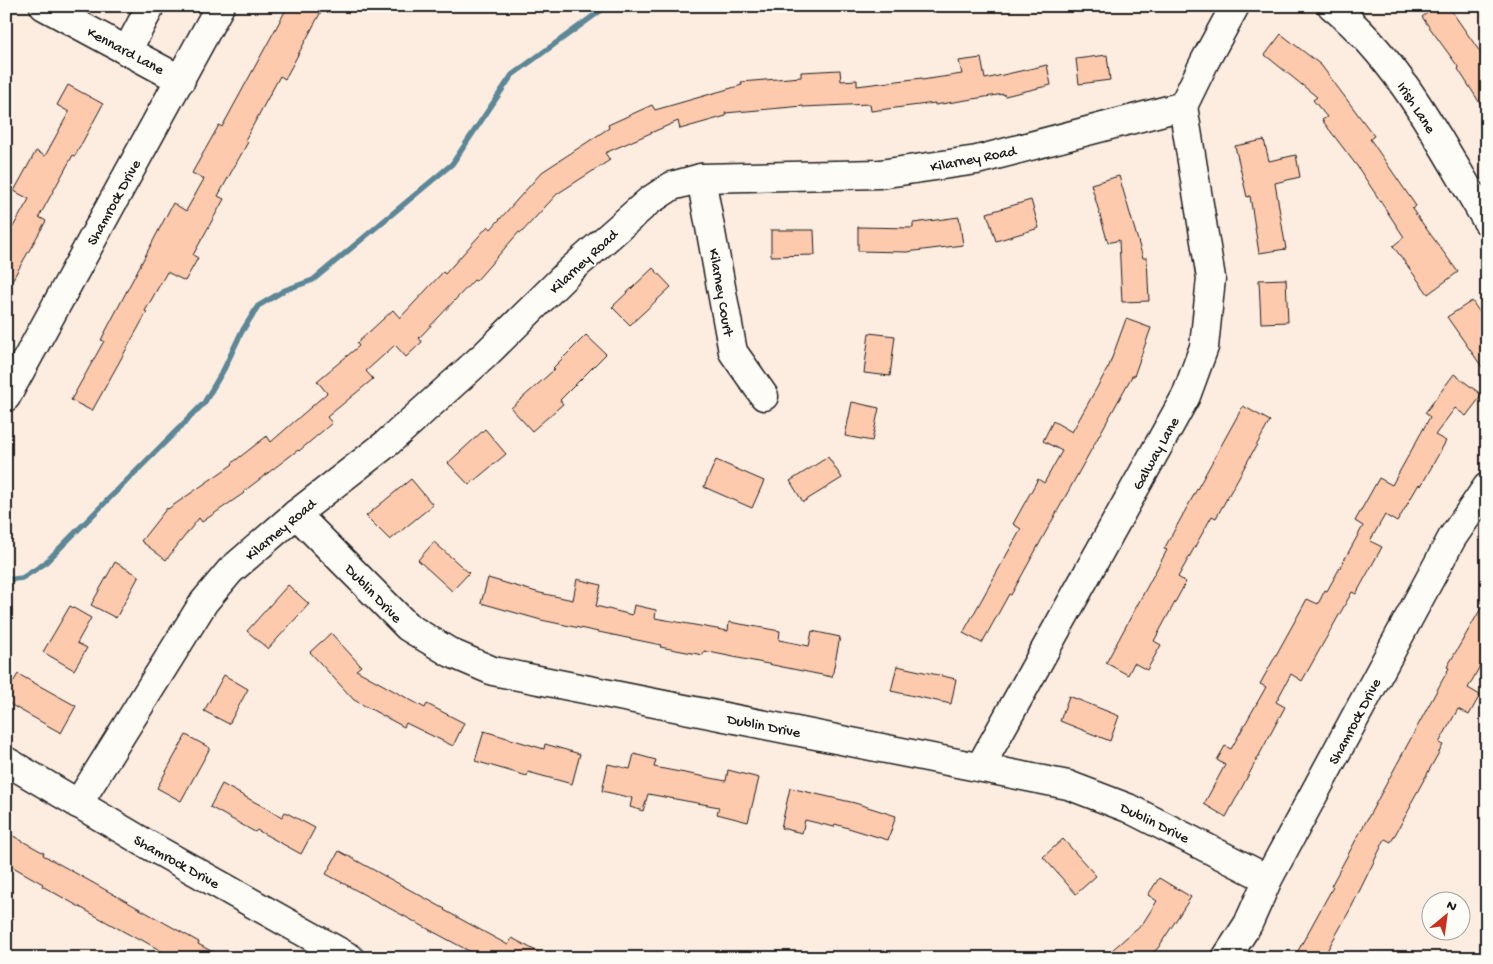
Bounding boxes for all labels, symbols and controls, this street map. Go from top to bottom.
street label: Kennard Lane [83,24,167,80]
street label: Irish Lane [1392,79,1439,138]
street label: Kilarney Road [929,143,1019,177]
street label: Shamrock Drive [84,157,146,249]
street label: Kilarney Road [546,225,623,299]
street label: Kilarney Court [703,247,737,339]
street label: Galway Lane [1129,414,1184,494]
street label: Kilarney Road [242,495,321,565]
street label: Dublin Drive [339,561,405,628]
street label: Shamrock Drive [1325,675,1386,768]
street label: Dublin Drive [724,711,802,743]
street label: Dublin Drive [1116,799,1192,848]
street label: Shamrock Drive [130,832,222,894]
north arrow [1420,892,1470,942]
text: N [1443,897,1459,916]

